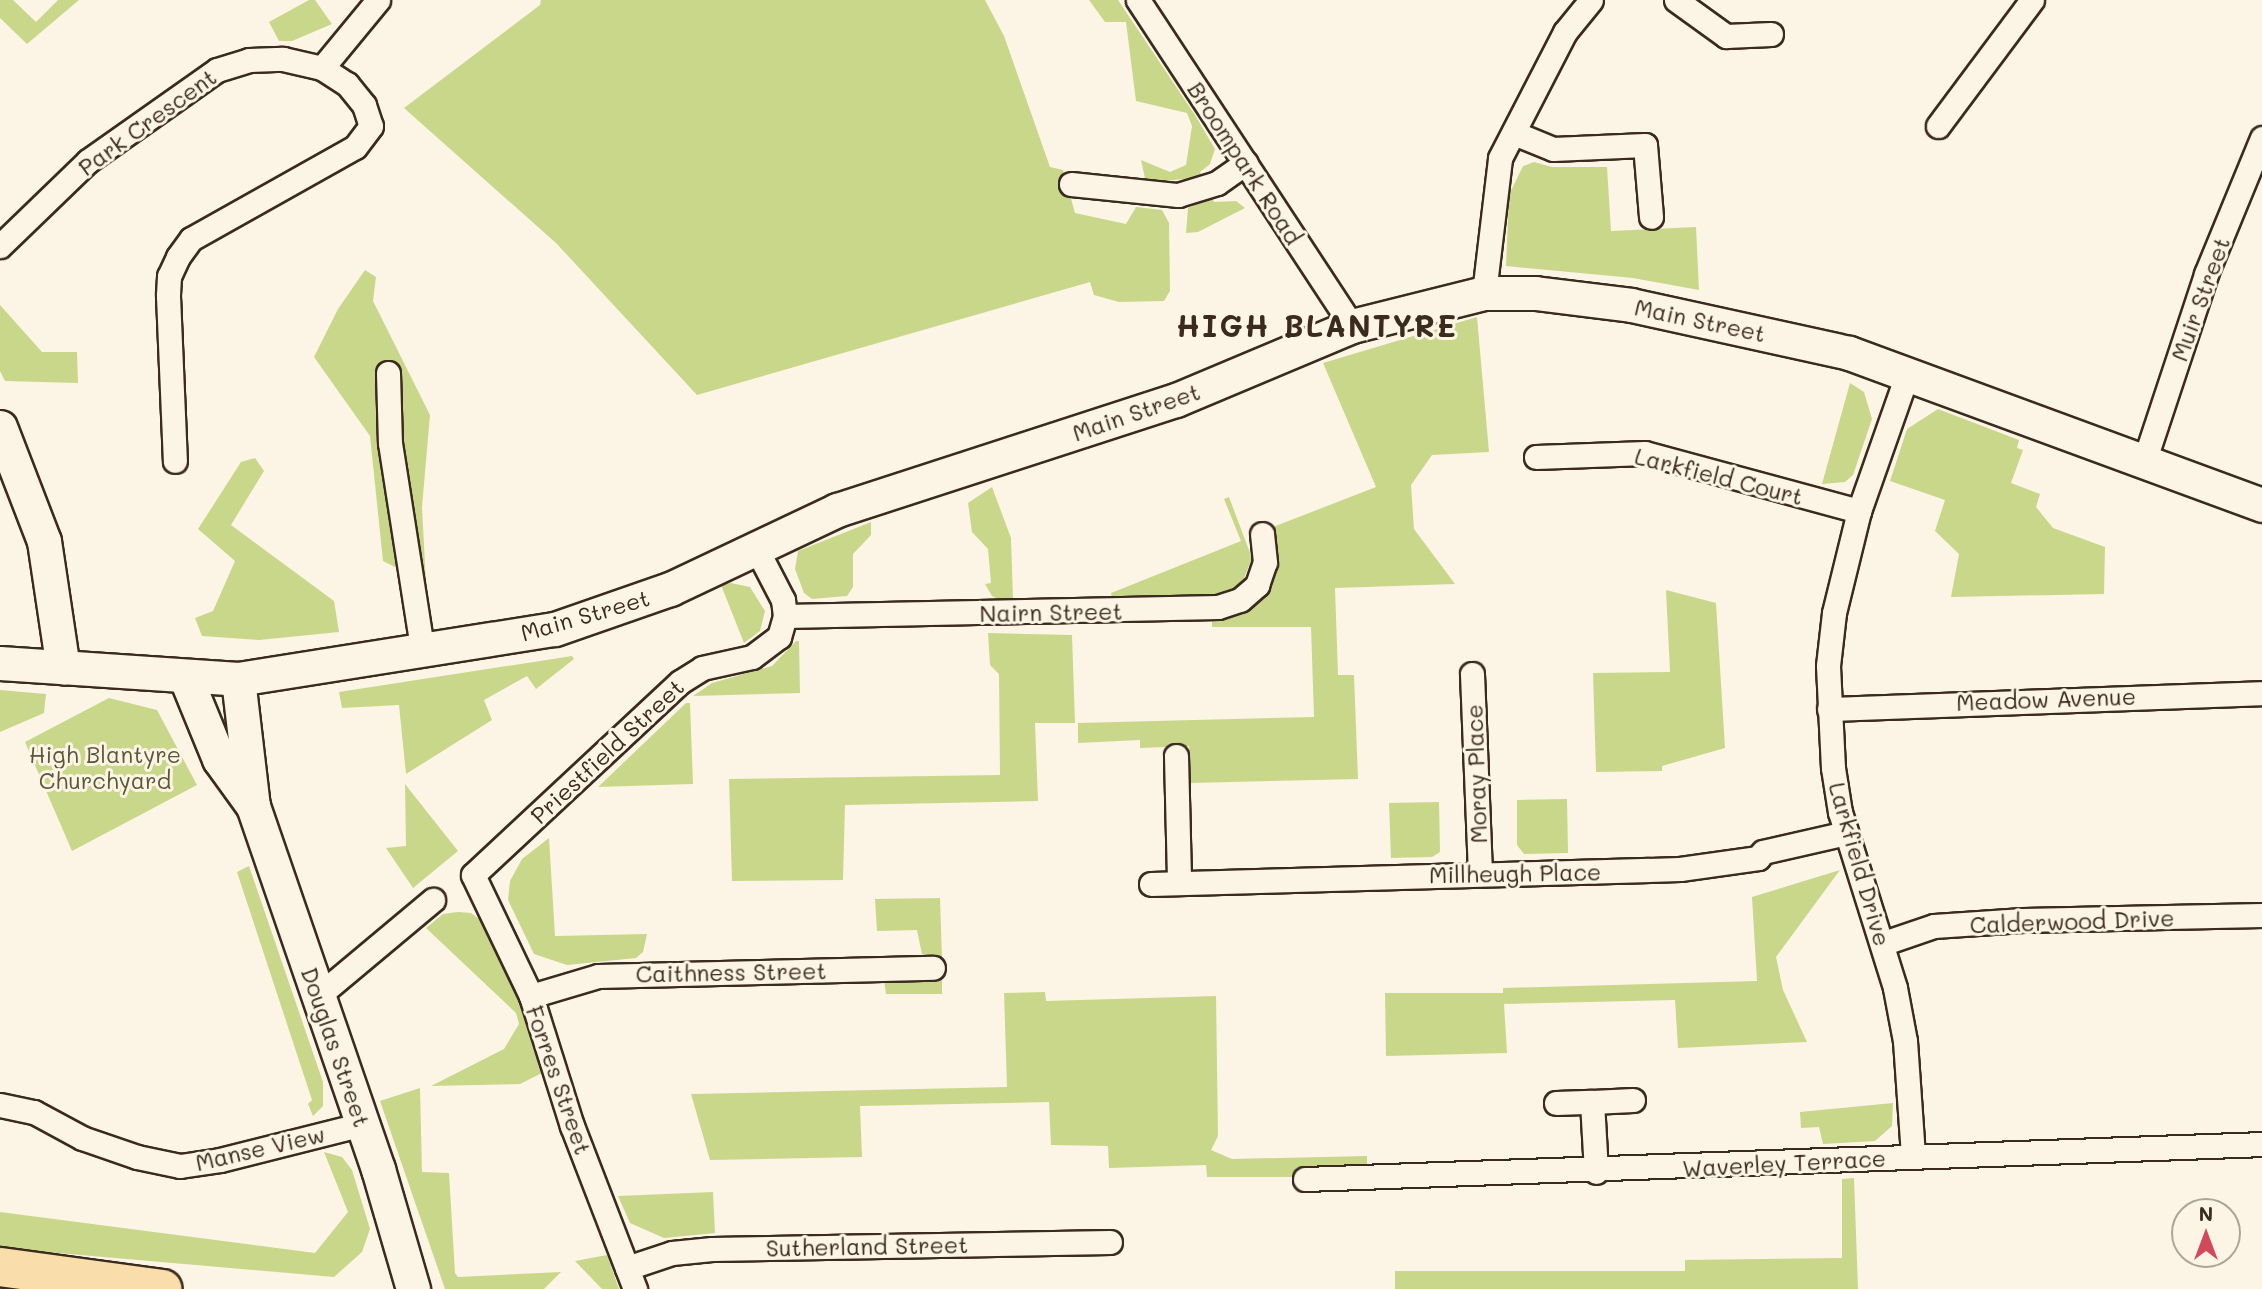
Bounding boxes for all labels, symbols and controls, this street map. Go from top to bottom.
street label: Park Crescent [73,63,221,181]
street label: Broompark Road [1182,76,1308,250]
street label: Muir Street [2165,233,2235,365]
street label: Main Street [1632,293,1768,347]
district label: HIGH BLANTYRE [1178,307,1456,343]
street label: Main Street [1069,377,1203,447]
street label: Larkfield Court [1632,442,1806,510]
street label: Main Street [517,583,653,647]
street label: Nairn Street [979,597,1123,627]
street label: Priestfield Street [525,673,689,829]
street label: Meadow Avenue [1956,682,2136,716]
street label: Moray Place [1460,704,1492,844]
park label: High Blantyre Churchyard [29,740,181,794]
street label: Larkfield Drive [1823,779,1897,949]
street label: Millheugh Place [1429,858,1601,888]
street label: Calderwood Drive [1969,904,2175,938]
street label: Caithness Street [635,957,827,987]
street label: Douglas Street [296,963,376,1131]
street label: Forres Street [521,1002,597,1158]
street label: Manse View [193,1120,327,1176]
street label: Waverley Terrace [1681,1144,1887,1182]
north arrow [2171,1198,2241,1268]
text: N [2199,1201,2213,1226]
street label: Sutherland Street [766,1230,968,1262]

